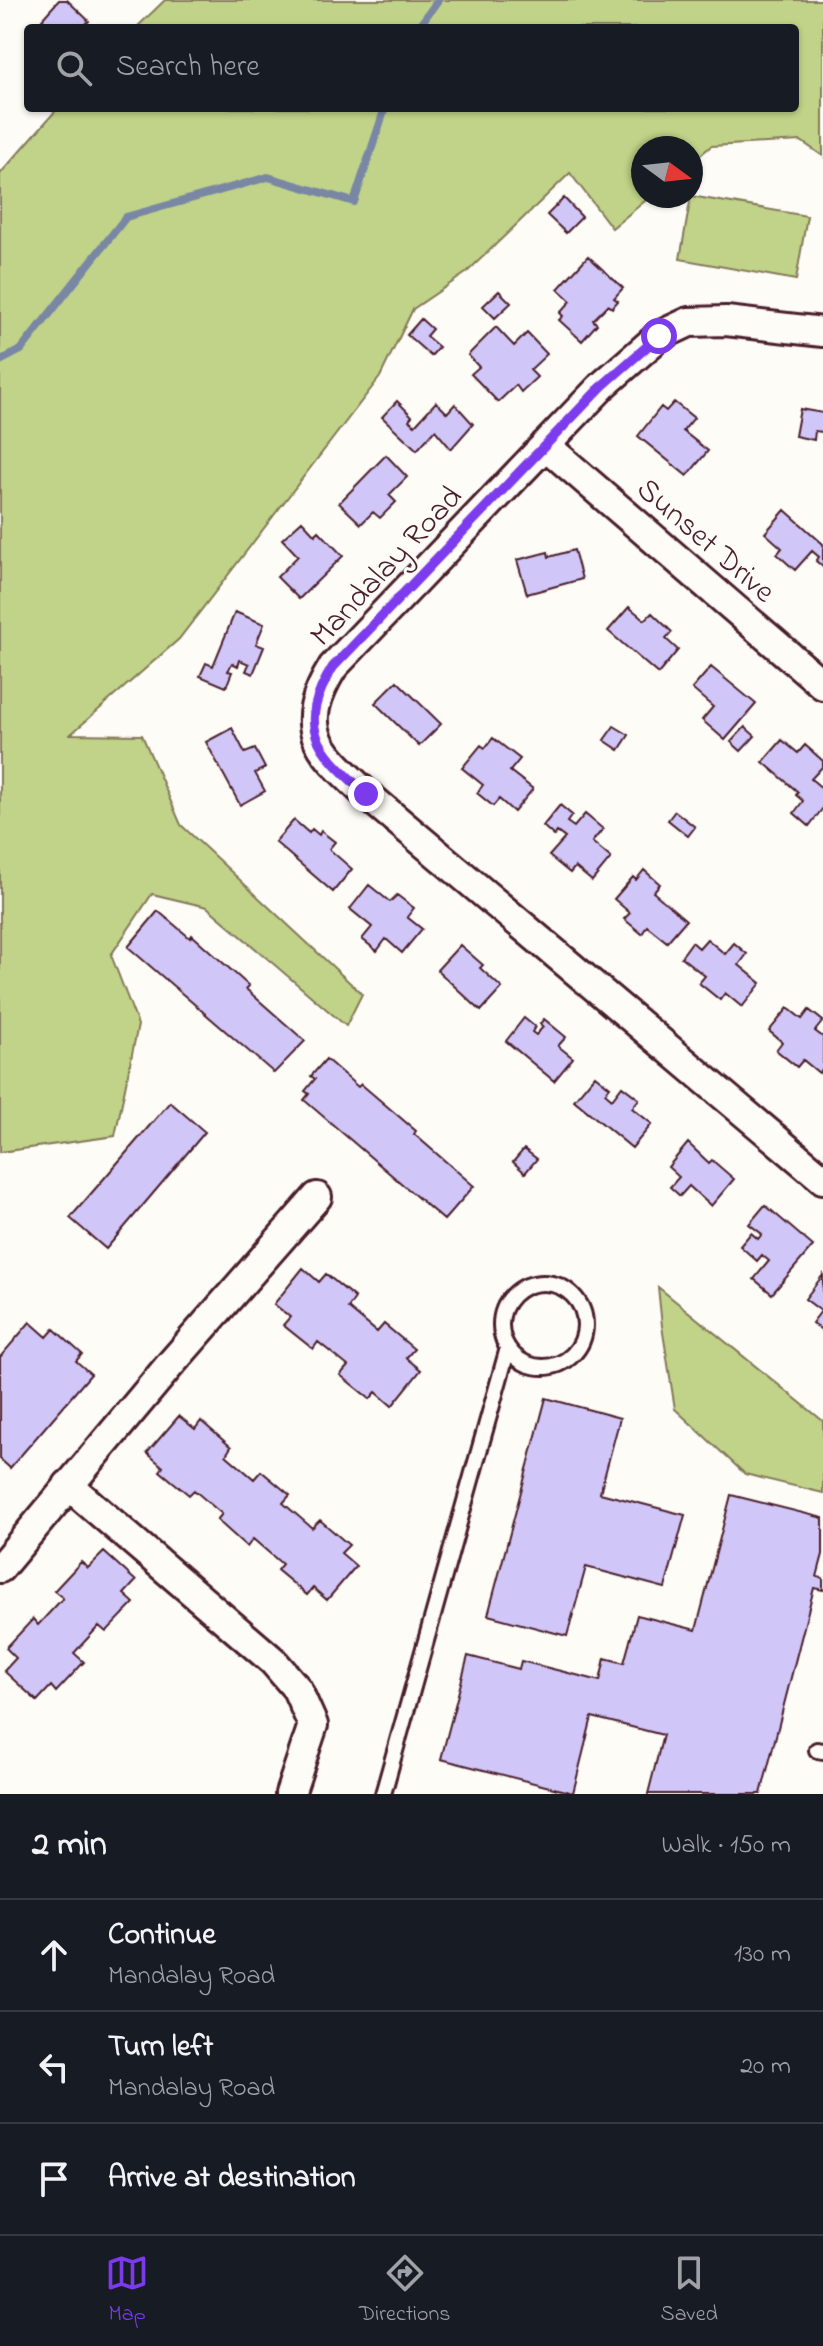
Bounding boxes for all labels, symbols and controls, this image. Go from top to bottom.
search box [24,24,799,112]
icon: search [52,46,96,90]
text: Search here [116,46,260,90]
north arrow [631,136,703,208]
route start [641,318,677,354]
street label: Sunset Drive [625,468,785,616]
street label: Mandalay Road [300,476,475,659]
route end [348,776,384,812]
text: 2 min [32,1821,107,1871]
text: Walk · 150 m [661,1827,791,1865]
text: Continue [108,1914,216,1958]
icon: ahead [32,1933,76,1977]
text: 130 m [734,1936,791,1974]
text: Mandalay Road [108,1958,275,1996]
text: Turn left [108,2026,213,2070]
icon: left [32,2045,76,2089]
text: 20 m [740,2048,791,2086]
text: Mandalay Road [108,2070,275,2108]
icon: arrive [32,2157,76,2201]
text: Arrive at destination [108,2157,356,2201]
tab: Map [105,2251,149,2331]
tab: Directions [359,2251,450,2331]
tab: Saved [661,2251,718,2331]

